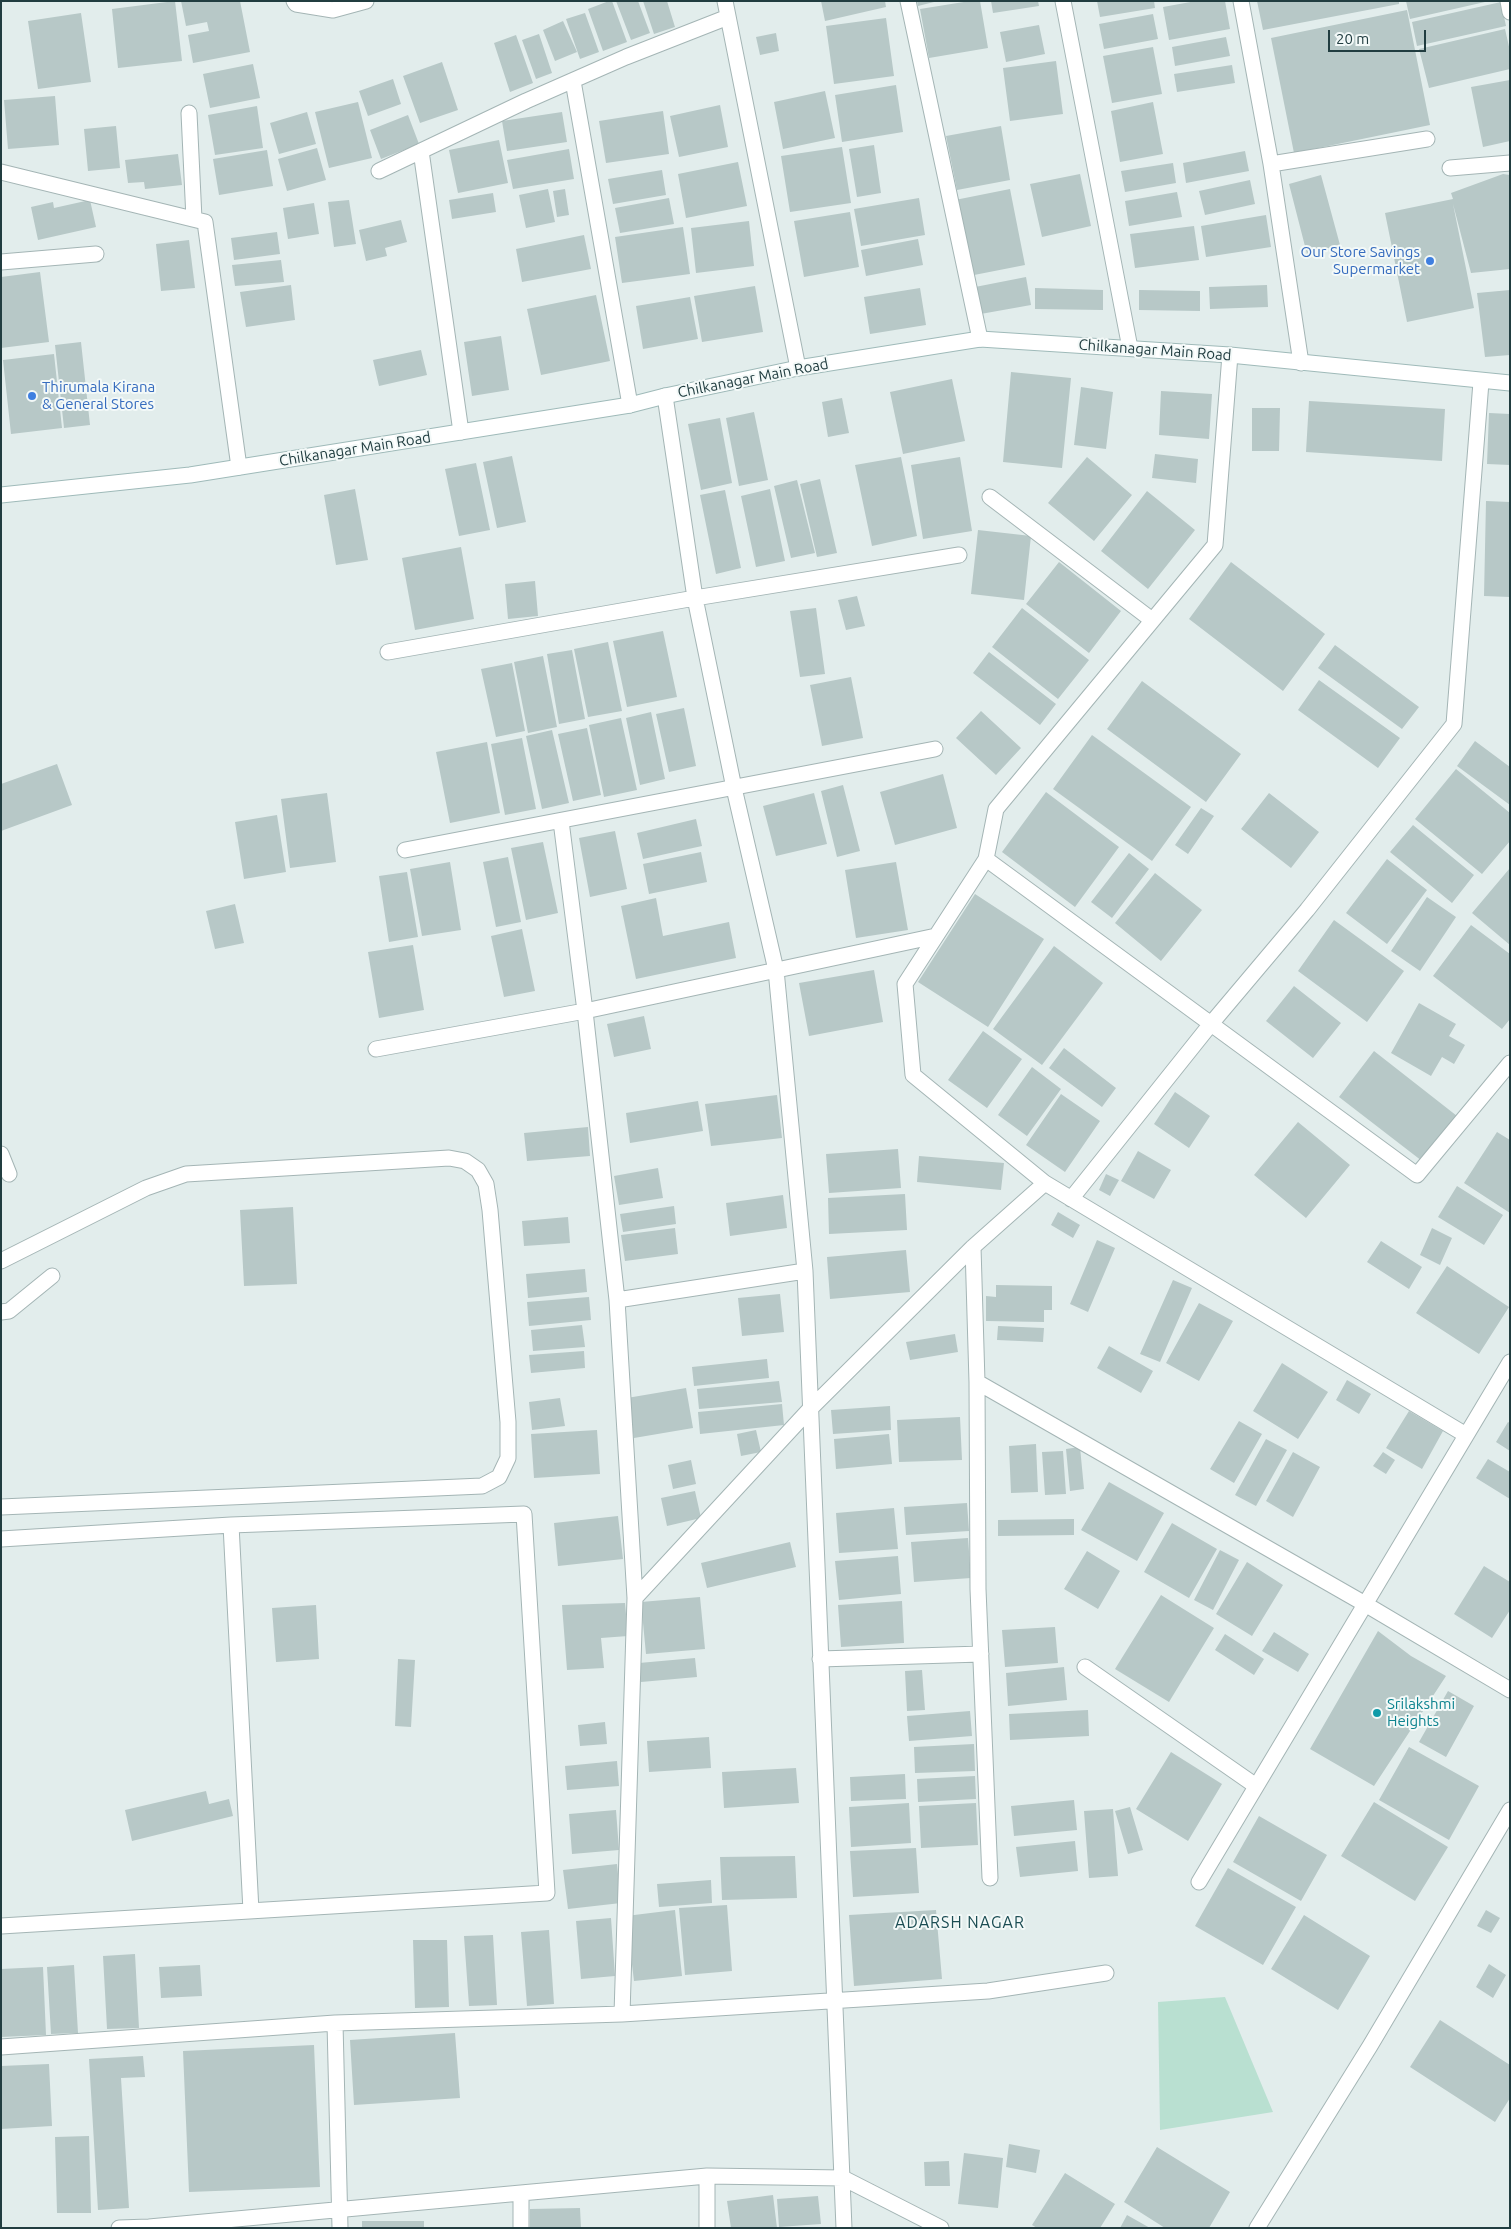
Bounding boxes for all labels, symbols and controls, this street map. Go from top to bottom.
scale bar [1331,20,1428,52]
text: 20 m [1336,30,1369,47]
place label: Our Store Savings Supermarket [1301,243,1420,278]
marker: Our Store Savings Supermarket [1424,255,1436,267]
street label: Chilkanagar Main Road [1078,336,1232,364]
street label: Chilkanagar Main Road [676,355,830,401]
place label: Thirumala Kirana & General Stores [42,378,155,413]
marker: Thirumala Kirana & General Stores [26,390,38,402]
street label: Chilkanagar Main Road [278,428,432,470]
place label: Srilakshmi Heights [1387,1695,1455,1730]
marker: Srilakshmi Heights [1371,1707,1383,1719]
district label: ADARSH NAGAR [894,1913,1026,1933]

